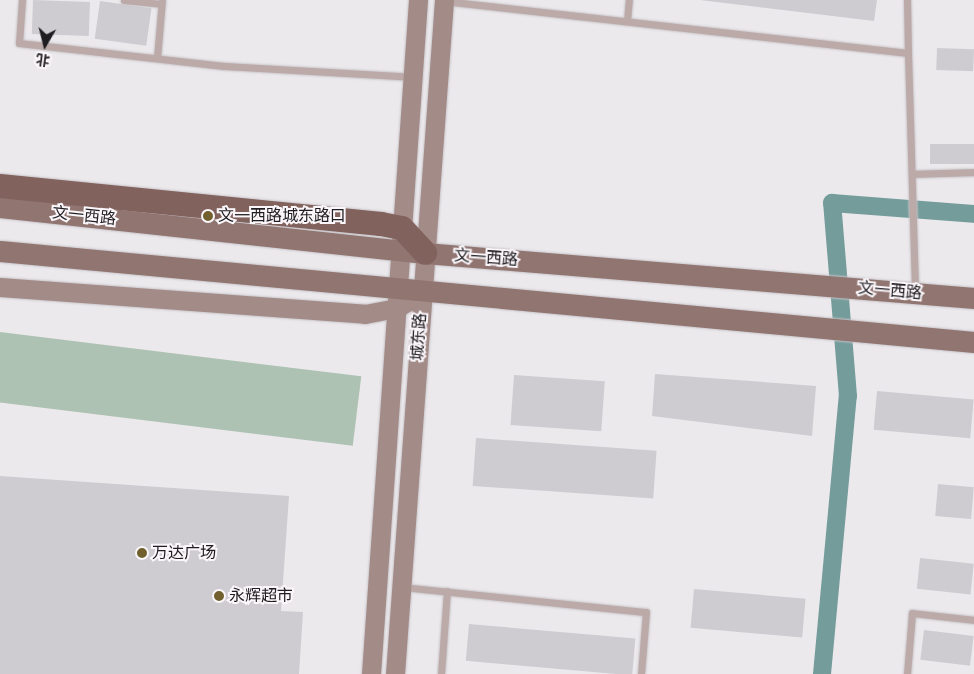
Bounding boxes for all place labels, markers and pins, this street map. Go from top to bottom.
place label: 文一西路城东路口 [218,206,346,226]
marker: 文一西路城东路口 [202,210,214,222]
place label: 万达广场 [152,543,216,563]
marker: 万达广场 [136,547,148,559]
place label: 永辉超市 [229,586,293,606]
marker: 永辉超市 [213,590,225,602]

